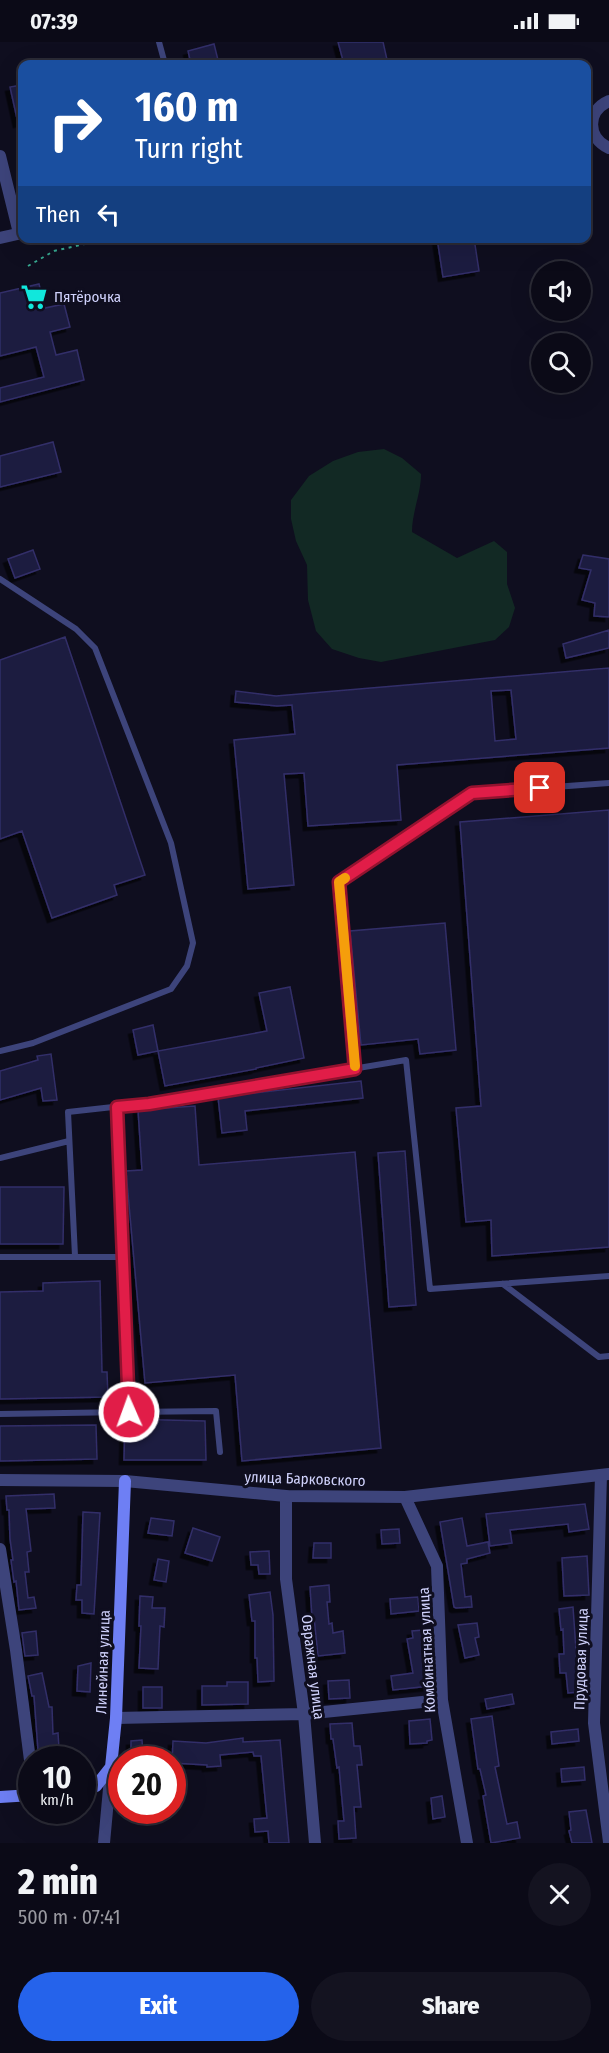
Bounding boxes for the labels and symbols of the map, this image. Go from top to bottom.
supermarket icon: Пятёрочка [19,282,49,312]
place label: Пятёрочка [54,288,121,306]
pin [514,762,565,813]
position arrow [97,1380,161,1444]
street label: улица Барковского [244,1468,366,1490]
street label: Комбинатная улица [415,1587,439,1713]
street label: Прудовая улица [570,1608,592,1710]
street label: Линейная улица [92,1610,114,1714]
street label: Овражная улица [298,1613,328,1721]
speed limit sign: 20 [108,1746,186,1824]

